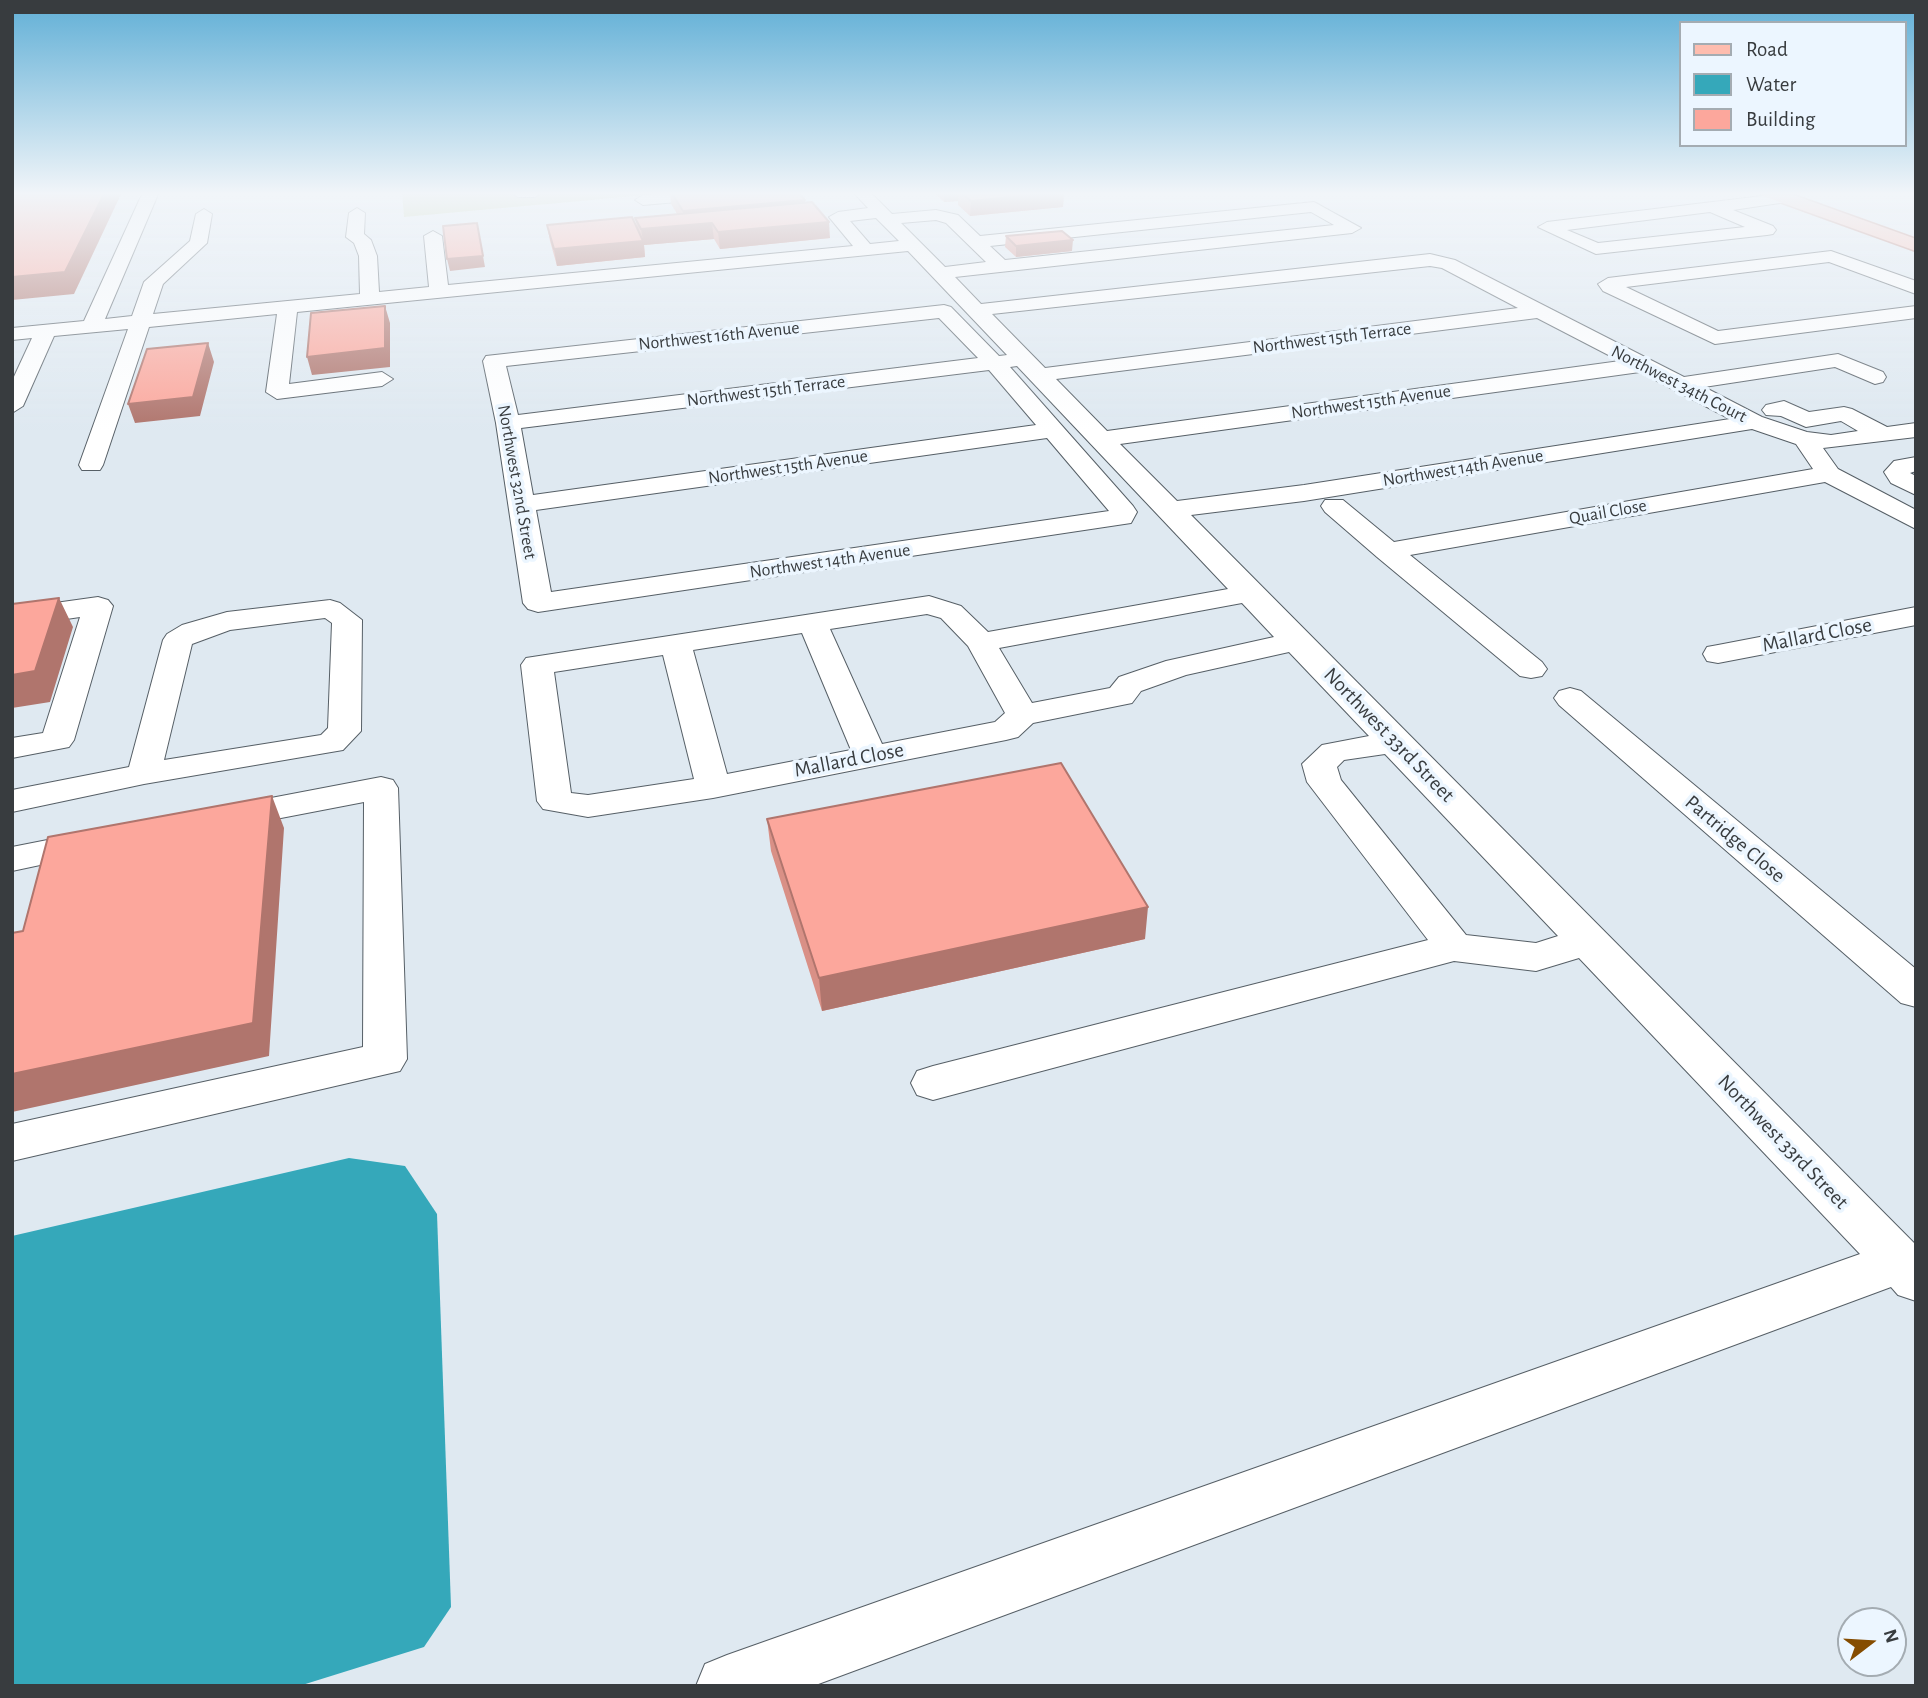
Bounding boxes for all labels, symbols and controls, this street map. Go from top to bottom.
legend [1680,21,1907,147]
text: Road [1746,39,1788,60]
text: Water [1746,74,1796,95]
text: Building [1746,109,1815,130]
street label: Northwest 16th Avenue [637,317,801,355]
street label: Northwest 15th Terrace [1252,318,1412,358]
street label: Northwest 34th Court [1608,340,1750,428]
street label: Northwest 15th Terrace [686,371,846,411]
street label: Northwest 15th Avenue [1290,380,1452,424]
street label: Northwest 32nd Street [493,403,541,561]
street label: Northwest 15th Avenue [707,445,869,489]
street label: Northwest 14th Avenue [1381,445,1545,491]
street label: Quail Close [1568,495,1648,529]
street label: Northwest 14th Avenue [748,539,912,583]
street label: Mallard Close [1760,612,1874,658]
street label: Northwest 33rd Street [1318,662,1460,808]
street label: Mallard Close [792,737,906,783]
street label: Partridge Close [1680,790,1790,888]
street label: Northwest 33rd Street [1712,1069,1854,1215]
north arrow [1837,1607,1907,1677]
text: N [1880,1627,1902,1645]

